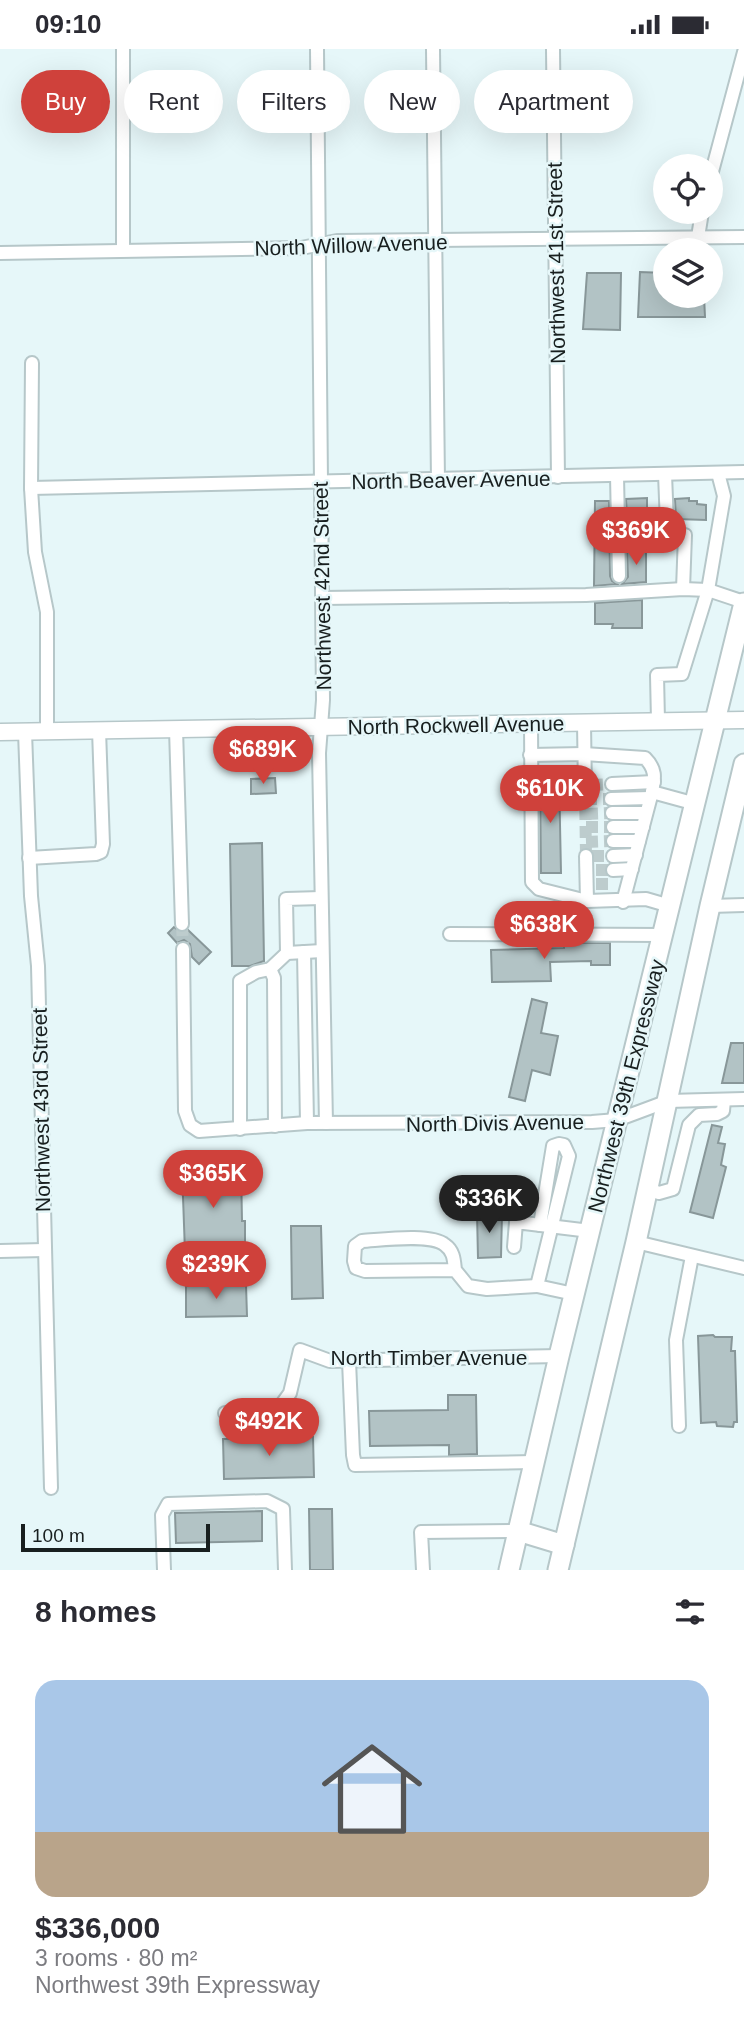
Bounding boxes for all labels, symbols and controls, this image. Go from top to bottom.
text: 09:10 [35,9,102,39]
chip: Buy [21,70,110,133]
chip: Rent [124,70,223,133]
chip: Filters [237,70,350,133]
chip: New [364,70,460,133]
chip: Apartment [474,70,633,133]
map controls [653,154,723,308]
button: locate [653,154,723,224]
street label: Northwest 41st Street [543,162,569,364]
street label: North Willow Avenue [254,230,448,260]
button: layers [653,238,723,308]
street label: North Beaver Avenue [351,467,551,493]
street label: Northwest 42nd Street [309,481,335,691]
pin: $369K [587,507,685,567]
text: $369K [602,517,670,543]
street label: North Rockwell Avenue [347,712,565,738]
pin: $689K [214,727,312,786]
text: $689K [229,736,297,762]
pin: $610K [501,765,599,825]
text: $610K [516,775,584,801]
pin: $638K [495,901,593,961]
text: $638K [510,911,578,937]
street label: Northwest 39th Expressway [583,956,669,1215]
street label: Northwest 43rd Street [28,1008,54,1212]
street label: North Divis Avenue [406,1110,584,1136]
pin: $365K [164,1151,262,1210]
text: $365K [179,1160,247,1186]
pin: $336K [440,1175,538,1235]
text: $336K [455,1185,523,1211]
pin: $239K [167,1241,265,1301]
text: $239K [182,1251,250,1277]
street label: North Timber Avenue [331,1346,527,1369]
pin: $492K [220,1399,318,1458]
text: $492K [235,1408,303,1434]
scale bar [21,1521,210,1553]
text: 100 m [32,1525,85,1546]
icon: filters [671,1593,709,1631]
text: 8 homes [35,1595,157,1628]
icon: home [309,1726,435,1852]
text: $336,000 [35,1911,160,1944]
text: 3 rooms · 80 m² [35,1945,197,1971]
text: Northwest 39th Expressway [35,1972,320,1998]

